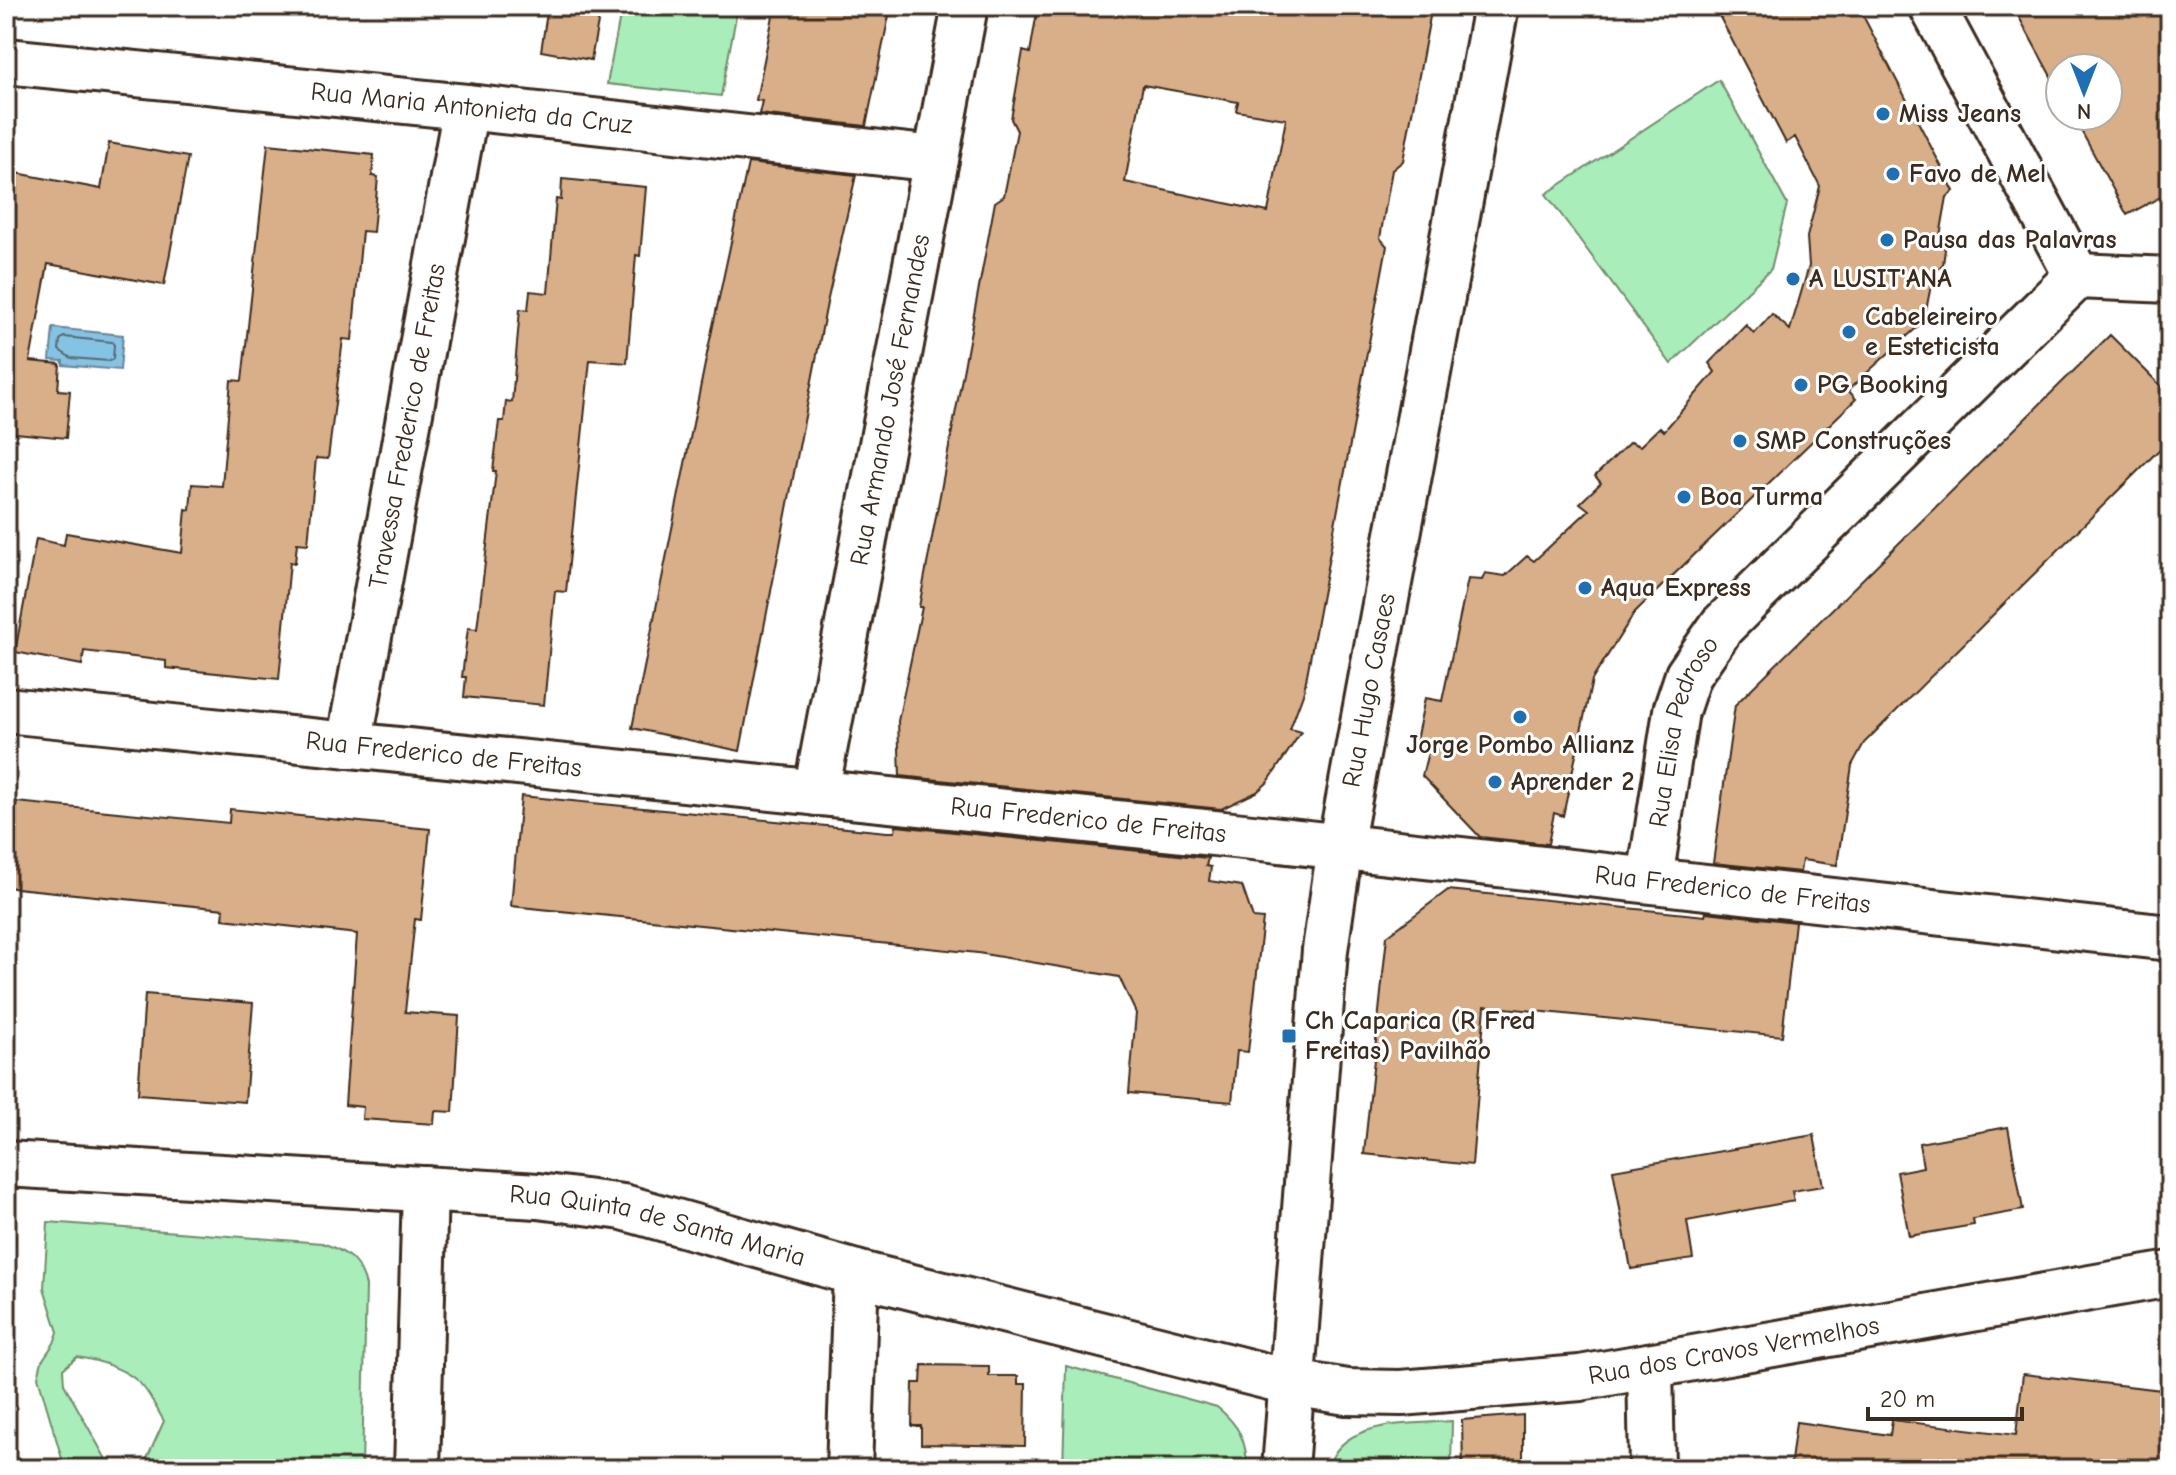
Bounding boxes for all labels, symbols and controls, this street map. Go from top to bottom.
north arrow [2044,52,2124,132]
street label: Rua Maria Antonieta da Cruz [309,77,634,140]
text: N [2077,98,2091,124]
place label: Miss Jeans [1899,99,2021,129]
marker: Miss Jeans [1874,105,1892,123]
place label: Favo de Mel [1909,159,2046,189]
marker: Favo de Mel [1884,165,1902,183]
place label: Pausa das Palavras [1903,225,2117,255]
marker: Pausa das Palavras [1878,231,1896,249]
street label: Rua Armando José Fernandes [844,232,936,568]
street label: Travessa Frederico de Freitas [363,261,452,591]
place label: A LUSIT'ANA [1809,264,1952,294]
marker: A LUSIT'ANA [1784,270,1802,288]
place label: Cabeleireiro e Esteticista [1865,302,2000,362]
marker: Cabeleireiro e Esteticista [1840,323,1858,341]
place label: PG Booking [1817,370,1949,400]
marker: PG Booking [1792,376,1810,394]
place label: SMP Construções [1756,426,1951,456]
marker: SMP Construções [1731,432,1749,450]
place label: Boa Turma [1700,482,1823,512]
marker: Boa Turma [1675,488,1693,506]
place label: Aqua Express [1601,573,1751,603]
marker: Aqua Express [1576,579,1594,597]
street label: Rua Hugo Casaes [1336,591,1402,790]
street label: Rua Elisa Pedroso [1643,631,1725,830]
marker: Jorge Pombo Allianz [1511,708,1529,726]
street label: Rua Frederico de Freitas [304,726,583,784]
place label: Jorge Pombo Allianz [1406,730,1634,760]
place label: Aprender 2 [1511,767,1635,797]
marker: Aprender 2 [1486,773,1504,791]
street label: Rua Frederico de Freitas [949,791,1228,849]
street label: Rua Frederico de Freitas [1593,860,1872,920]
place label: Ch Caparica (R Fred Freitas) Pavilhão [1305,1006,1536,1066]
marker: Ch Caparica (R Fred Freitas) Pavilhão [1280,1027,1298,1045]
street label: Rua Quinta de Santa Maria [509,1179,809,1273]
street label: Rua dos Cravos Vermelhos [1586,1311,1882,1391]
scale bar [1868,1371,2022,1421]
text: 20 m [1880,1385,1935,1413]

